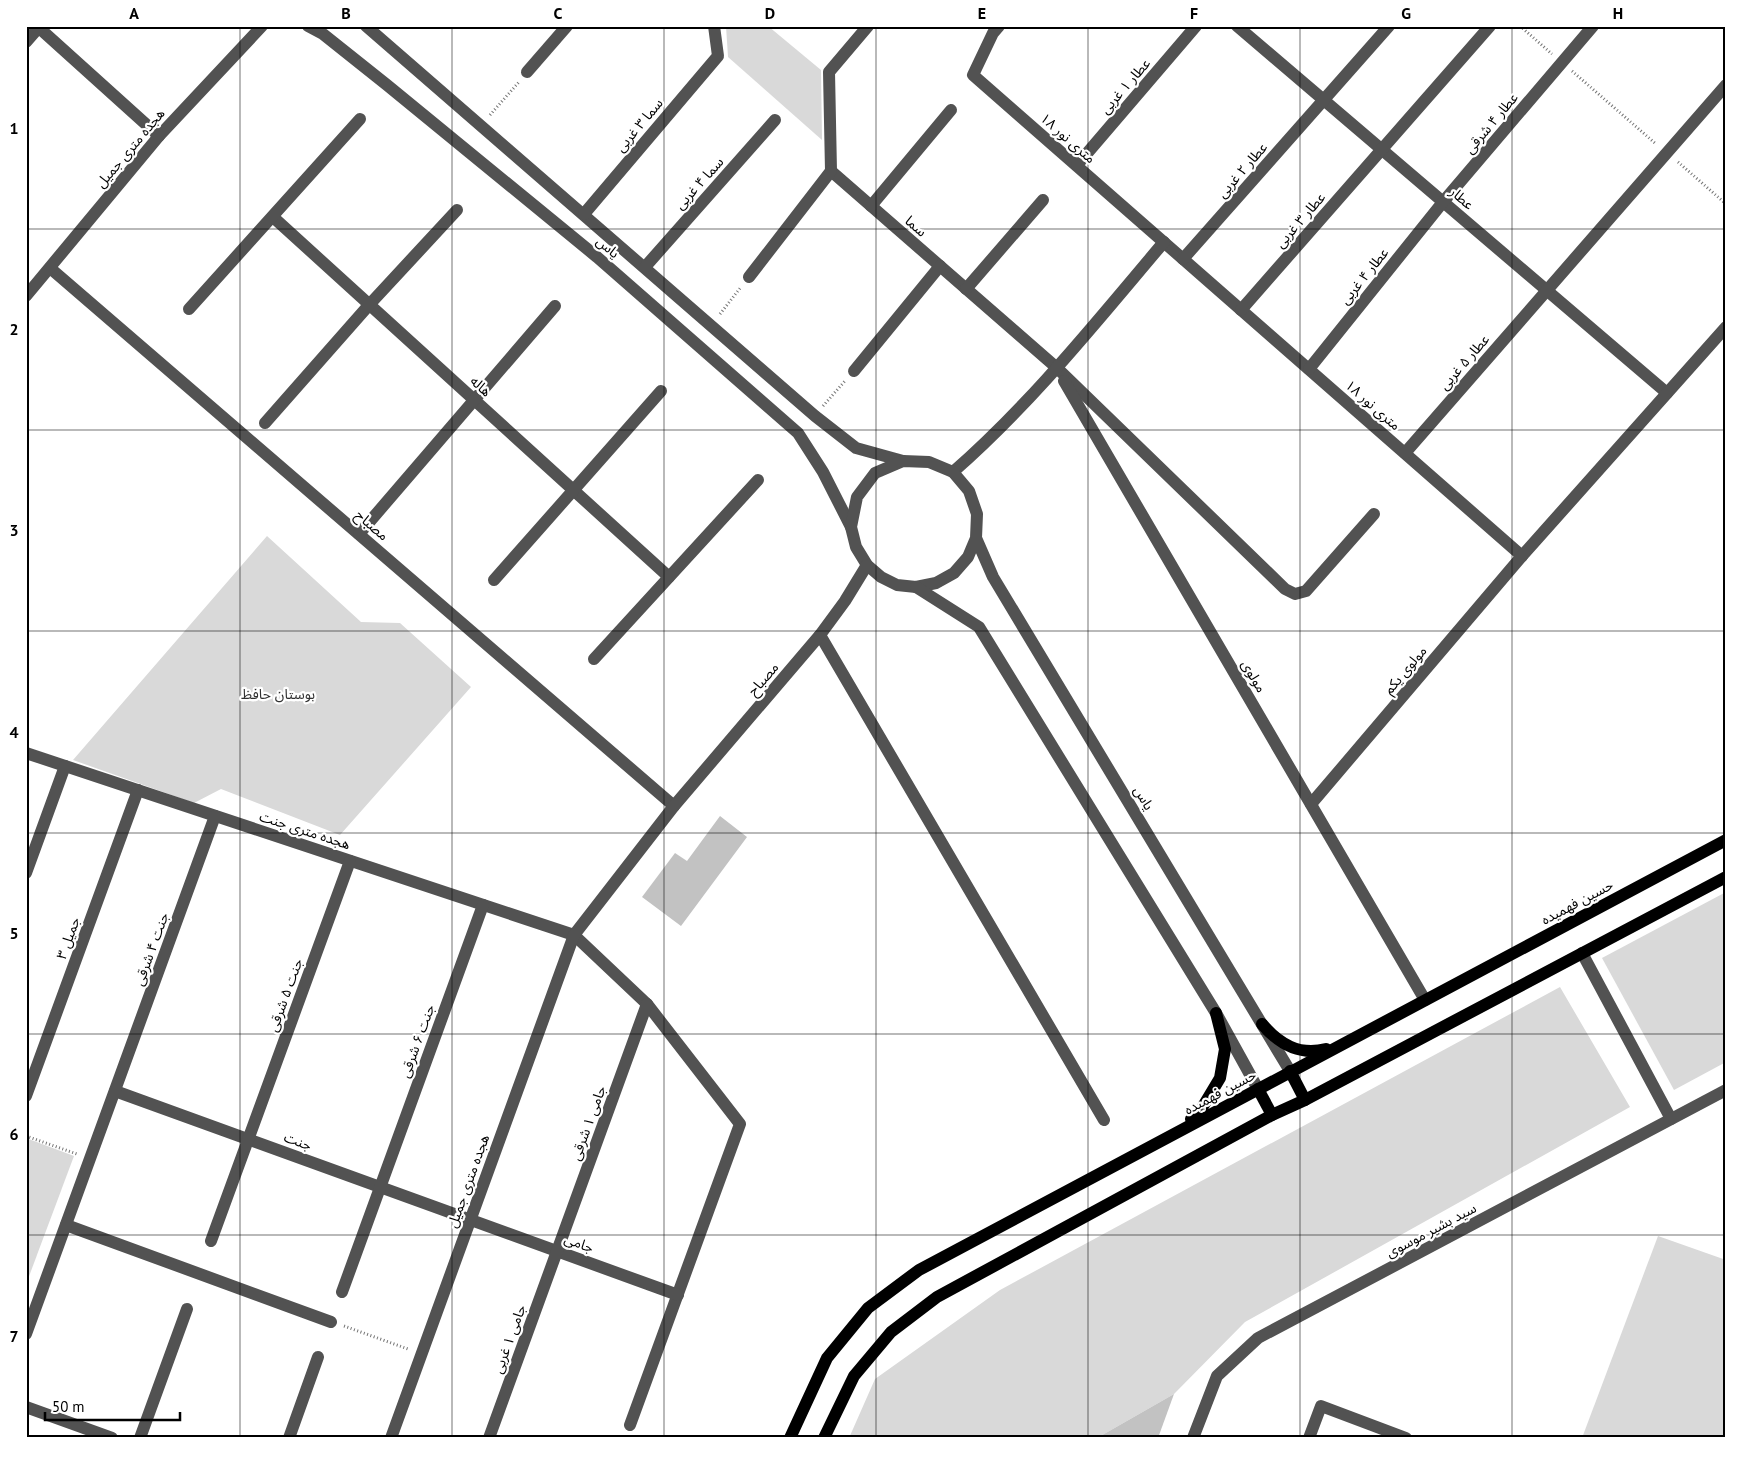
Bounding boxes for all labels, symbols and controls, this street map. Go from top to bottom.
text: A [129,3,139,23]
text: B [341,3,351,23]
text: C [554,3,563,23]
text: D [765,3,775,23]
text: E [978,3,986,23]
text: F [1190,3,1198,23]
text: G [1401,3,1411,23]
text: H [1613,3,1623,23]
street label: عطار ۱ غربی [1096,54,1154,118]
street label: عطار ۴ شرقی [1460,89,1522,157]
street label: سما ۳ غربی [611,94,667,156]
street label: هجده متری جمیل [92,105,168,191]
street label: ۱۸ متری نور [1037,109,1099,167]
text: 1 [9,118,19,138]
street label: عطار ۲ غربی [1213,138,1271,202]
street label: سما ۴ غربی [671,153,727,213]
street label: عطار [1445,182,1478,213]
street label: عطار ۳ غربی [1271,188,1329,252]
street label: سما [901,212,931,240]
street label: یاس [593,232,623,262]
street label: عطار ۴ غربی [1336,244,1392,308]
text: 2 [9,319,19,339]
street label: عطار ۵ غربی [1435,330,1493,394]
street label: هاله [467,372,495,400]
street label: ۱۸ متری نور [1342,376,1404,434]
street label: مصباح [350,506,392,546]
text: 3 [9,520,19,540]
street label: مولوی یکم [1380,642,1432,699]
street label: مولوی [1237,656,1271,696]
street label: مصباح [744,659,784,701]
park label: بوستان حافظ [241,685,315,703]
text: 4 [9,722,19,742]
street label: یاس [1130,783,1158,813]
street label: هجده متری جنت [257,807,353,853]
street label: حسین فهمیده [1538,875,1616,929]
street label: جنت ۴ شرقی [129,910,173,988]
street label: جمیل ۳ [52,914,84,962]
text: 5 [9,923,19,943]
street label: جنت ۵ شرقی [263,956,307,1034]
street label: جنت ۶ شرقی [395,1002,439,1080]
street label: حسین فهمیده [1181,1065,1259,1119]
street label: جامی ۱ شرقی [566,1083,610,1163]
text: 6 [9,1124,19,1144]
street label: جنت [282,1128,314,1154]
street label: هجده متری جمیل [443,1132,493,1230]
street label: سید بشیر موسوی [1383,1199,1479,1261]
street label: جامی [562,1229,596,1257]
street label: جامی ۱ غربی [488,1302,530,1376]
text: 7 [9,1326,19,1346]
scale bar [45,1389,180,1421]
text: 50 m [52,1397,85,1416]

